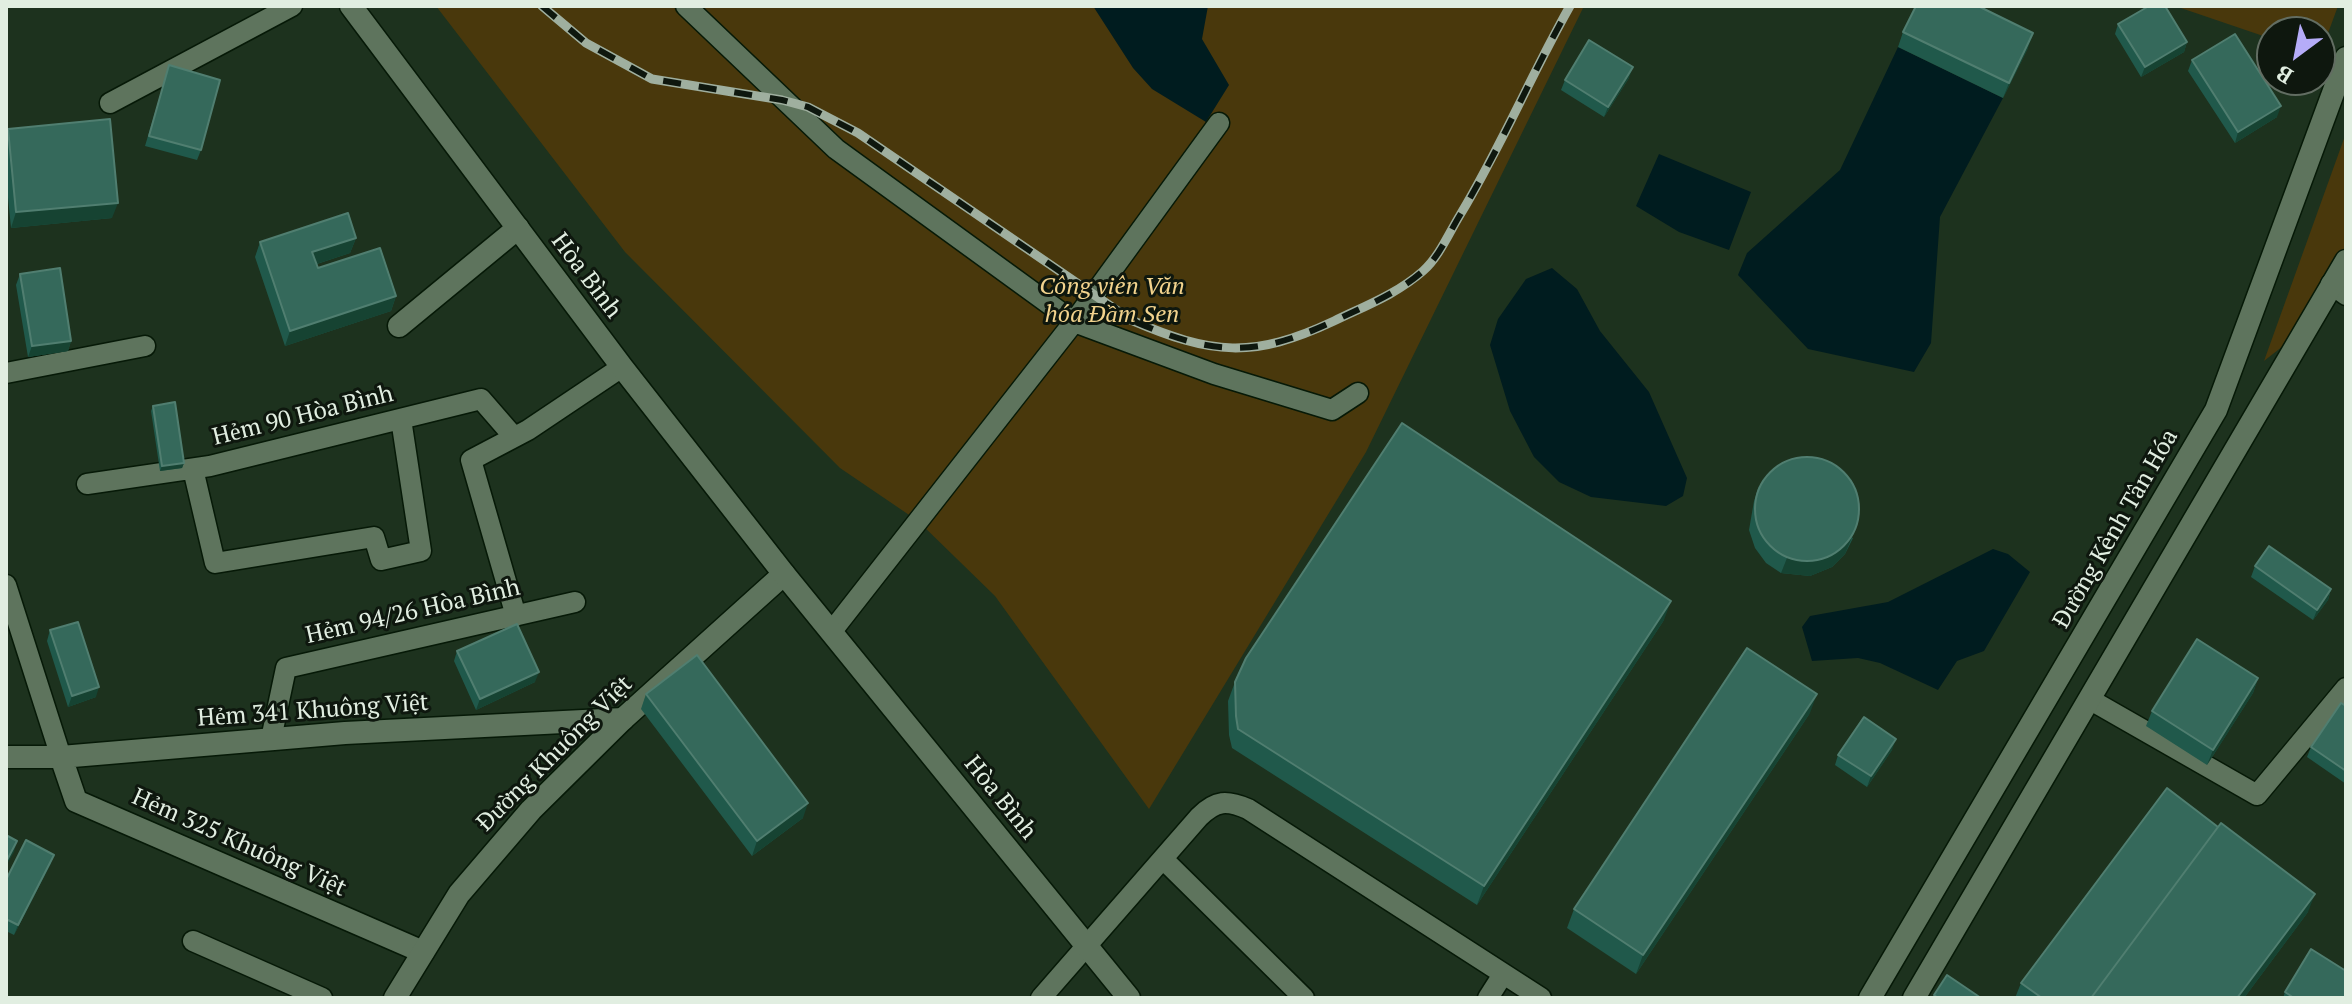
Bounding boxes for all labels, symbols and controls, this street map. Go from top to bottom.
north arrow [2256,16,2336,96]
text: B [2270,59,2298,91]
street label: Hòa Bình [545,228,627,324]
park label: Công viên Văn hóa Đầm Sen [1039,273,1185,329]
street label: Hẻm 90 Hòa Bình [210,380,396,452]
street label: Đường Kênh Tân Hóa [2047,424,2185,634]
street label: Hẻm 94/26 Hòa Bình [303,573,523,651]
street label: Đường Khuông Việt [471,670,639,838]
street label: Hẻm 341 Khuông Việt [197,689,429,733]
street label: Hòa Bình [958,750,1042,846]
street label: Hẻm 325 Khuông Việt [127,783,351,903]

